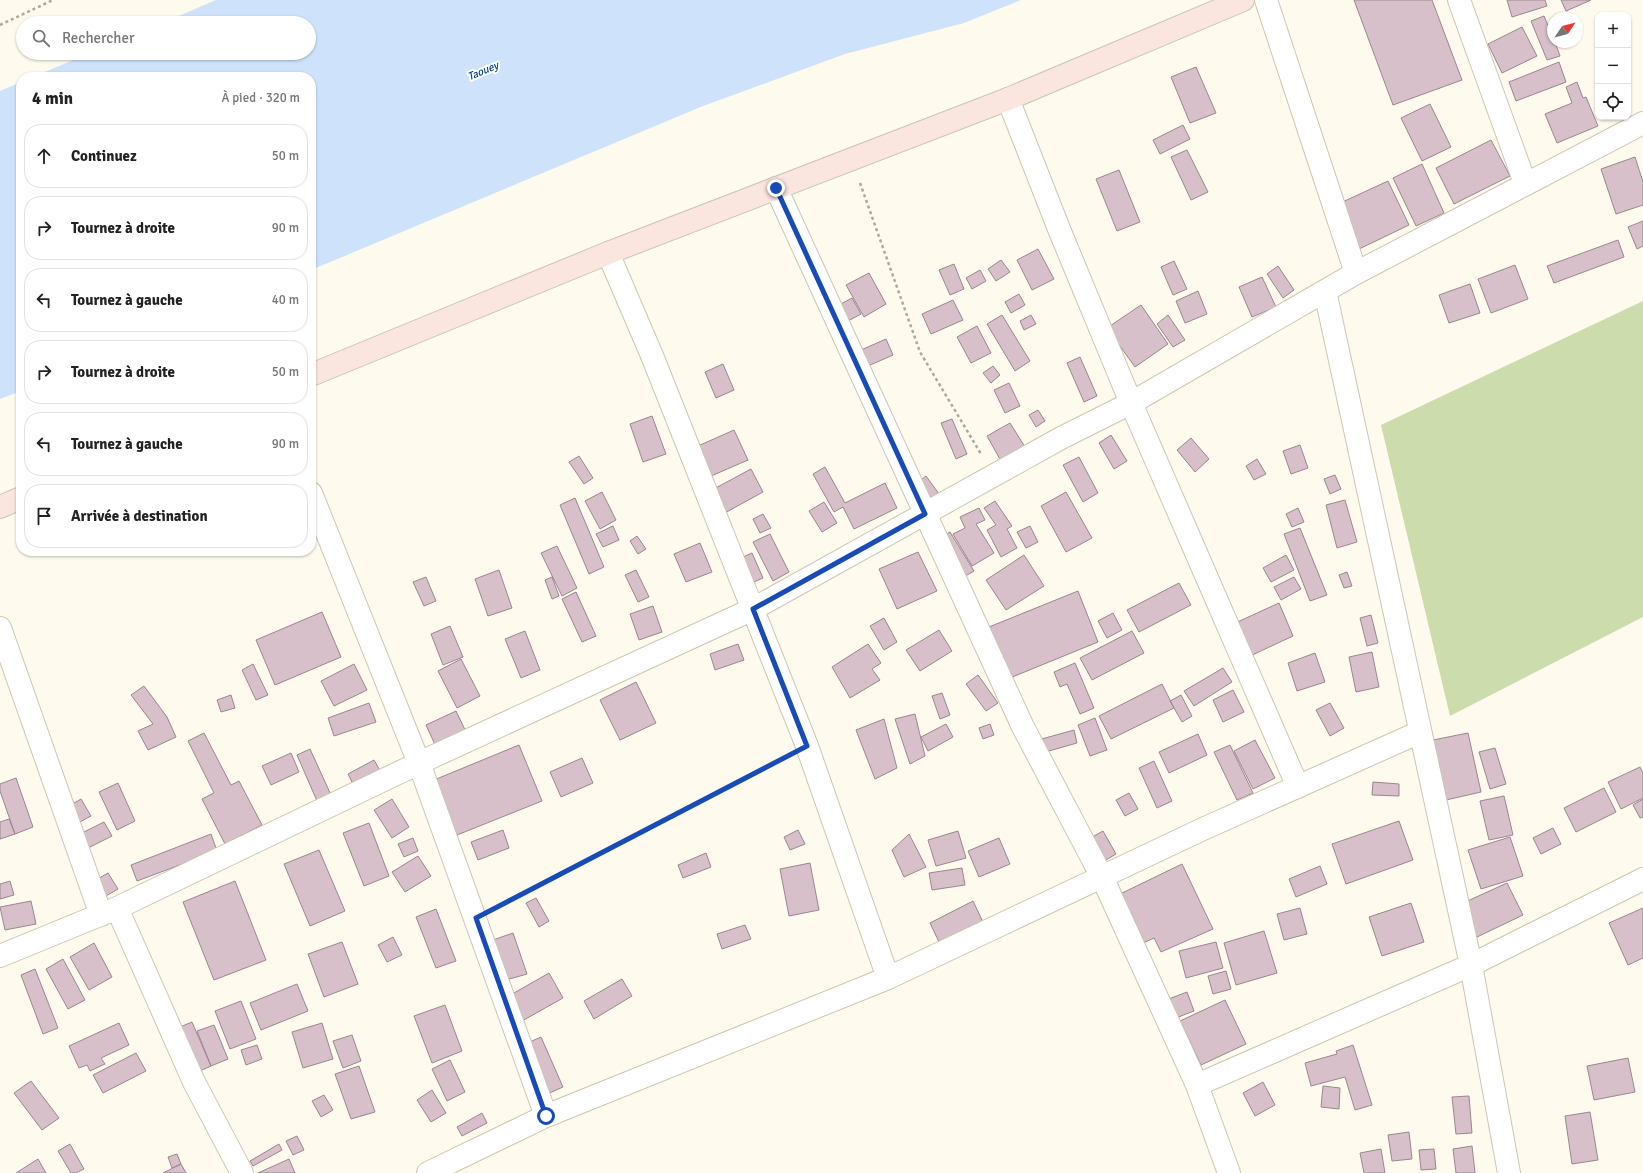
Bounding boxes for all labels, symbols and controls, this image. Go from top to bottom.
north arrow [1547,12,1583,48]
map controls [1595,12,1631,120]
button: + [1595,12,1631,48]
search box [16,16,316,60]
icon: search [30,27,52,49]
text: Rechercher [62,29,135,47]
button: − [1595,48,1631,84]
water label: Taouey [466,58,502,83]
button: locate [1595,84,1631,120]
text: 4 min [32,88,73,109]
text: À pied · 320 m [221,90,300,106]
icon: ahead [33,145,55,167]
text: Continuez [71,147,137,165]
text: 50 m [272,148,299,164]
route end [767,179,785,197]
icon: right [33,217,55,239]
text: Tournez à droite [71,219,175,237]
text: 90 m [272,220,299,236]
icon: left [33,289,55,311]
text: Tournez à gauche [71,291,183,309]
text: 40 m [272,292,299,308]
icon: right [33,361,55,383]
text: Tournez à droite [71,363,175,381]
text: 50 m [272,364,299,380]
icon: left [33,433,55,455]
text: Tournez à gauche [71,435,183,453]
text: 90 m [272,436,299,452]
icon: arrive [33,505,55,527]
text: Arrivée à destination [71,507,208,525]
route start [537,1107,555,1125]

